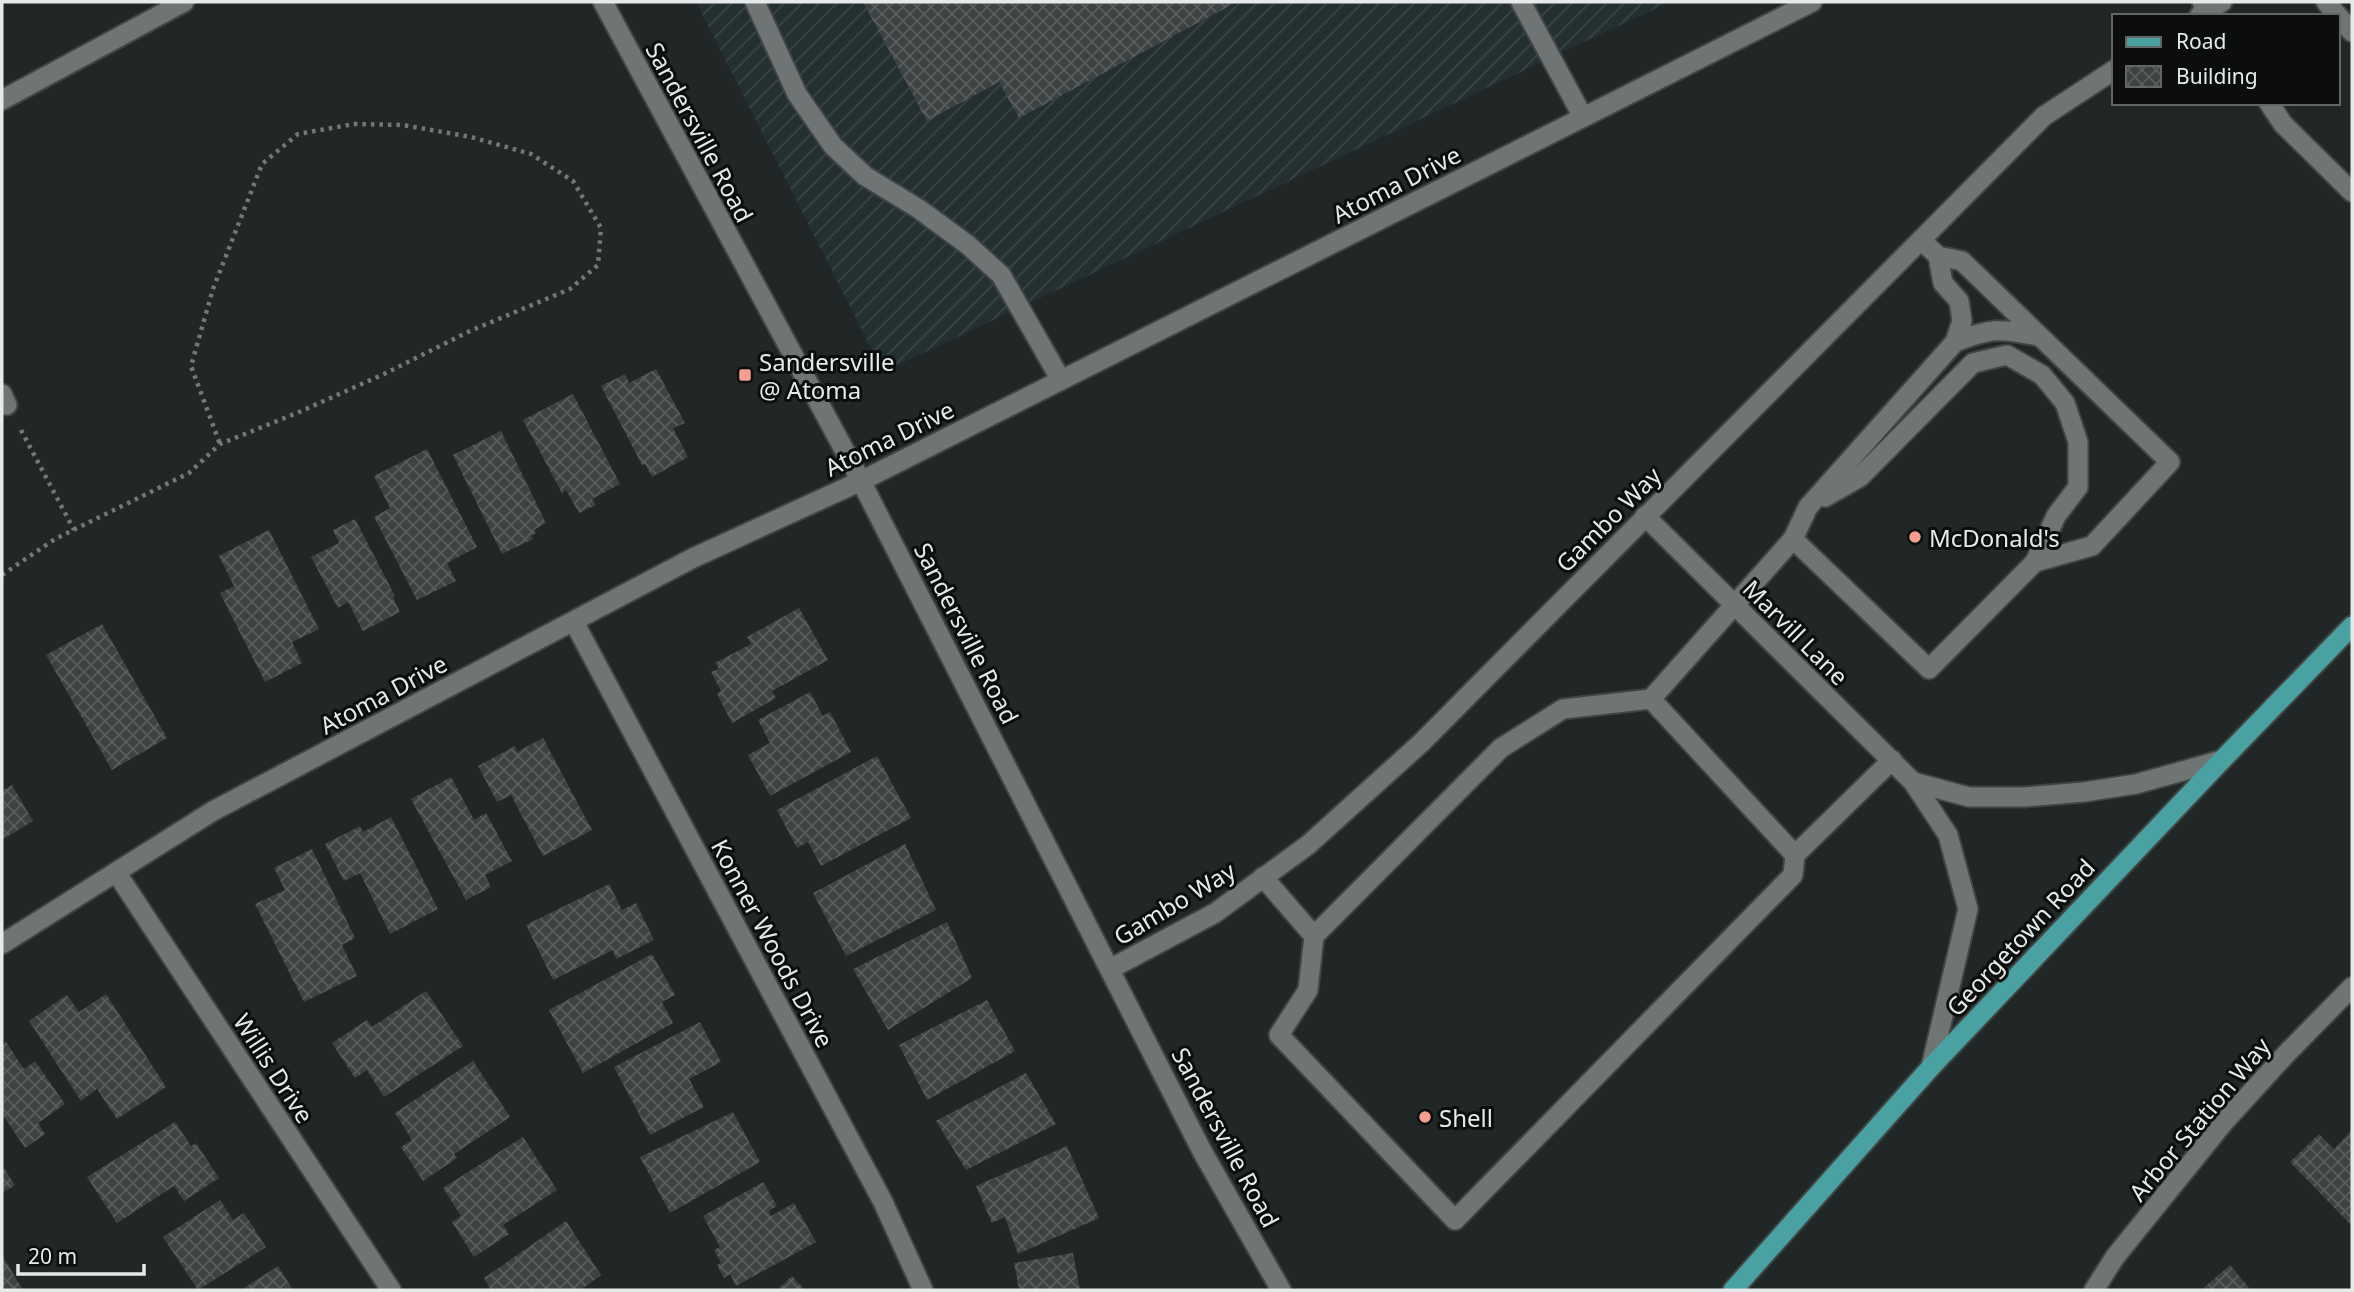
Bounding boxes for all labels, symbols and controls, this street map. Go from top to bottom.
legend [2112,14,2340,105]
text: Road [2176,27,2226,55]
street label: Sandersville Road [639,36,761,228]
text: Building [2176,62,2258,90]
street label: Atoma Drive [1326,138,1466,230]
place label: Sandersville @ Atoma [759,345,894,406]
marker: Sandersville @ Atoma [737,367,753,383]
street label: Atoma Drive [819,392,959,484]
street label: Gambo Way [1548,459,1668,579]
place label: McDonald's [1929,521,2060,554]
marker: McDonald's [1907,529,1923,545]
street label: Sandersville Road [907,537,1027,729]
street label: Marvill Lane [1736,572,1856,692]
street label: Atoma Drive [313,647,453,741]
street label: Konner Woods Drive [704,833,842,1053]
street label: Georgetown Road [1938,851,2102,1023]
street label: Gambo Way [1107,853,1242,952]
street label: Willis Drive [226,1007,322,1129]
street label: Arbor Station Way [2121,1030,2278,1208]
street label: Sandersville Road [1165,1041,1287,1233]
place label: Shell [1439,1101,1493,1134]
marker: Shell [1417,1109,1433,1125]
scale bar [18,1232,144,1276]
text: 20 m [28,1242,77,1270]

